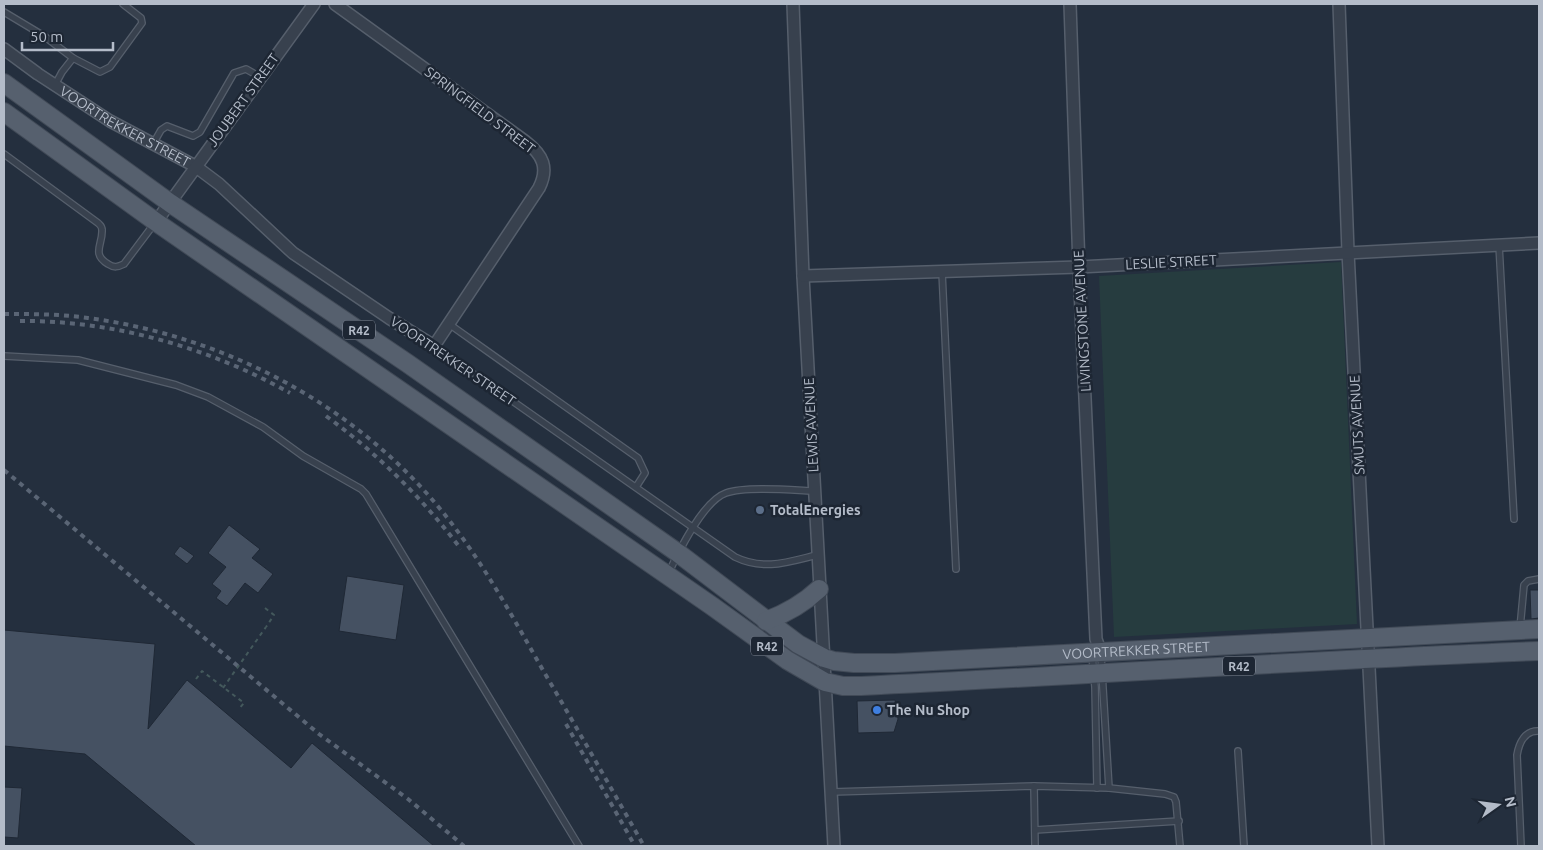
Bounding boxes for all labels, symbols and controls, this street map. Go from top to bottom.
scale bar [22,20,114,52]
text: 50 m [30,28,63,45]
street label: JOUBERT STREET [204,50,282,150]
street label: SPRINGFIELD STREET [422,63,538,157]
street label: VOORTREKKER STREET [57,83,193,170]
street label: LIVINGSTONE AVENUE [1070,250,1094,392]
street label: LESLIE STREET [1125,252,1217,272]
street label: VOORTREKKER STREET [387,313,519,409]
road number: R42 [343,320,375,340]
street label: SMUTS AVENUE [1346,375,1368,475]
street label: LEWIS AVENUE [801,377,821,473]
place label: TotalEnergies [770,502,861,518]
marker: TotalEnergies [754,504,766,516]
road number: R42 [751,636,783,656]
street label: VOORTREKKER STREET [1062,638,1211,662]
road number: R42 [1223,656,1255,676]
place label: The Nu Shop [887,702,970,718]
marker: The Nu Shop [871,704,883,716]
north arrow [1473,780,1523,830]
text: N [1502,795,1520,809]

